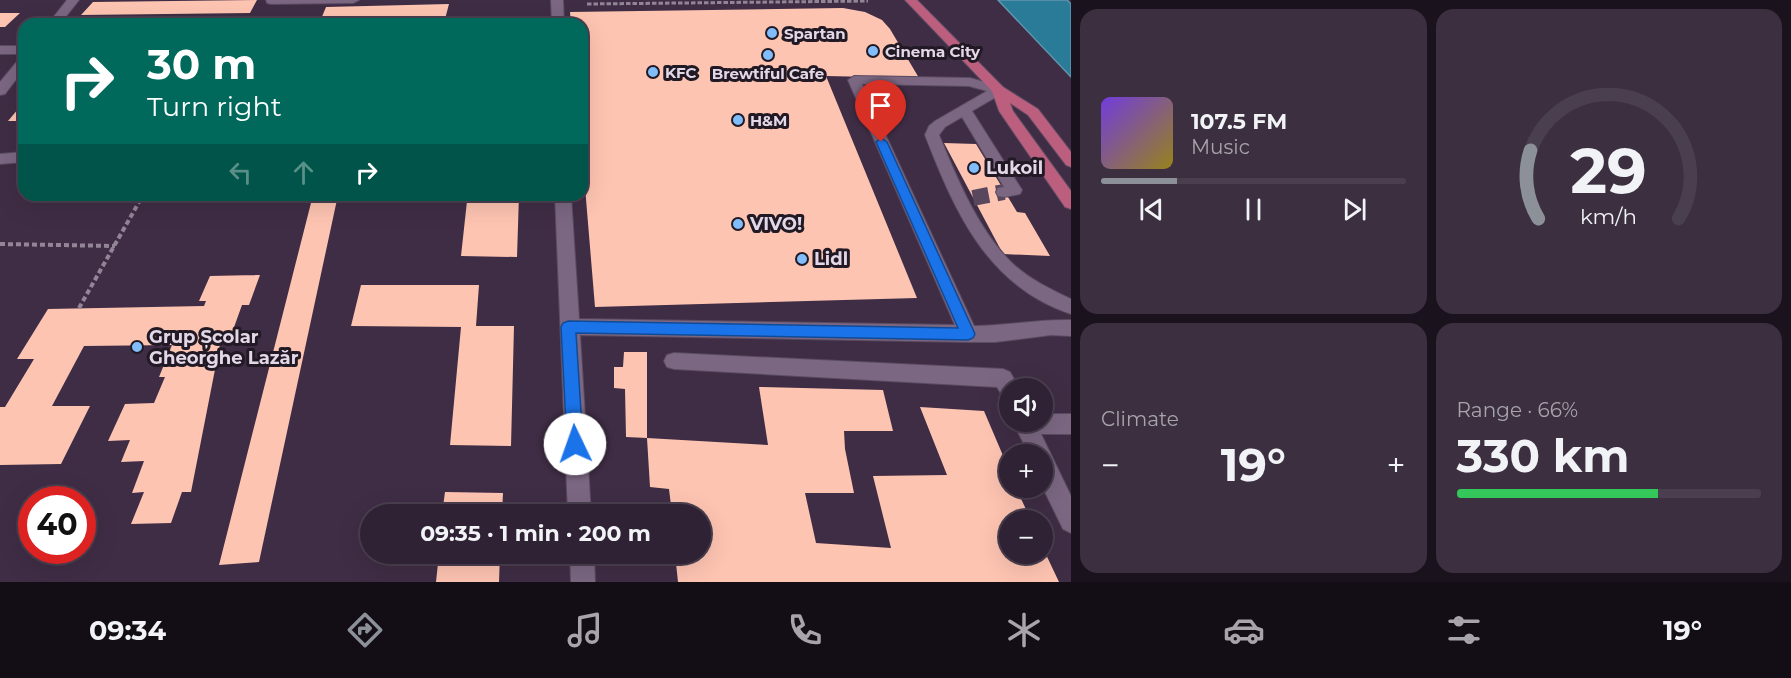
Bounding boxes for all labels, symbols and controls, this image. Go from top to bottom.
place label: Spartan [784,24,846,43]
marker: Spartan [765,26,779,40]
text: 30 m [147,38,256,90]
icon: right [48,42,126,120]
place label: Cinema City [885,42,981,61]
marker: Cinema City [866,44,880,58]
marker: Brewtiful Cafe [761,48,775,62]
place label: KFC [665,63,697,82]
place label: Brewtiful Cafe [712,64,824,83]
marker: KFC [646,65,660,79]
pin [855,80,906,142]
icon: arrive [864,89,897,122]
text: Turn right [147,90,282,123]
text: 107.5 FM [1191,108,1287,135]
place label: H&M [750,111,787,130]
marker: H&M [731,113,745,127]
text: 29 [1570,133,1647,209]
text: Music [1191,135,1250,159]
icon: left [224,156,257,189]
icon: ahead [287,156,320,189]
icon: right [350,156,383,189]
place label: Lukoil [986,157,1043,179]
marker: Lukoil [967,161,981,175]
icon: previous [1135,193,1168,226]
icon: pause [1237,193,1270,226]
icon: next [1338,193,1371,226]
text: km/h [1580,203,1637,229]
place label: VIVO! [749,213,802,235]
marker: VIVO! [731,217,745,231]
place label: Lidl [814,248,848,270]
marker: Lidl [795,252,809,266]
place label: Grup Școlar Gheorghe Lazăr [149,326,299,369]
marker: Grup Școlar Gheorghe Lazăr [130,340,144,354]
map controls [999,378,1053,564]
button: sound [999,378,1053,432]
text: Range · 66% [1457,398,1578,422]
text: Climate [1101,407,1179,431]
position arrow [543,412,607,476]
text: 330 km [1457,428,1629,483]
text: 19° [1221,437,1286,492]
button: + [999,444,1053,498]
text: − [1101,445,1120,485]
text: + [1387,445,1406,485]
speed limit sign: 40 [18,486,96,564]
button: − [999,510,1053,564]
text: 09:35 · 1 min · 200 m [420,520,651,547]
icon: directions [344,609,386,651]
icon: music [564,609,606,651]
icon: phone [784,609,826,651]
icon: climate [1003,609,1045,651]
icon: car [1223,609,1265,651]
icon: filters [1443,609,1485,651]
text: 09:34 [89,614,166,647]
text: 19° [1663,614,1702,647]

